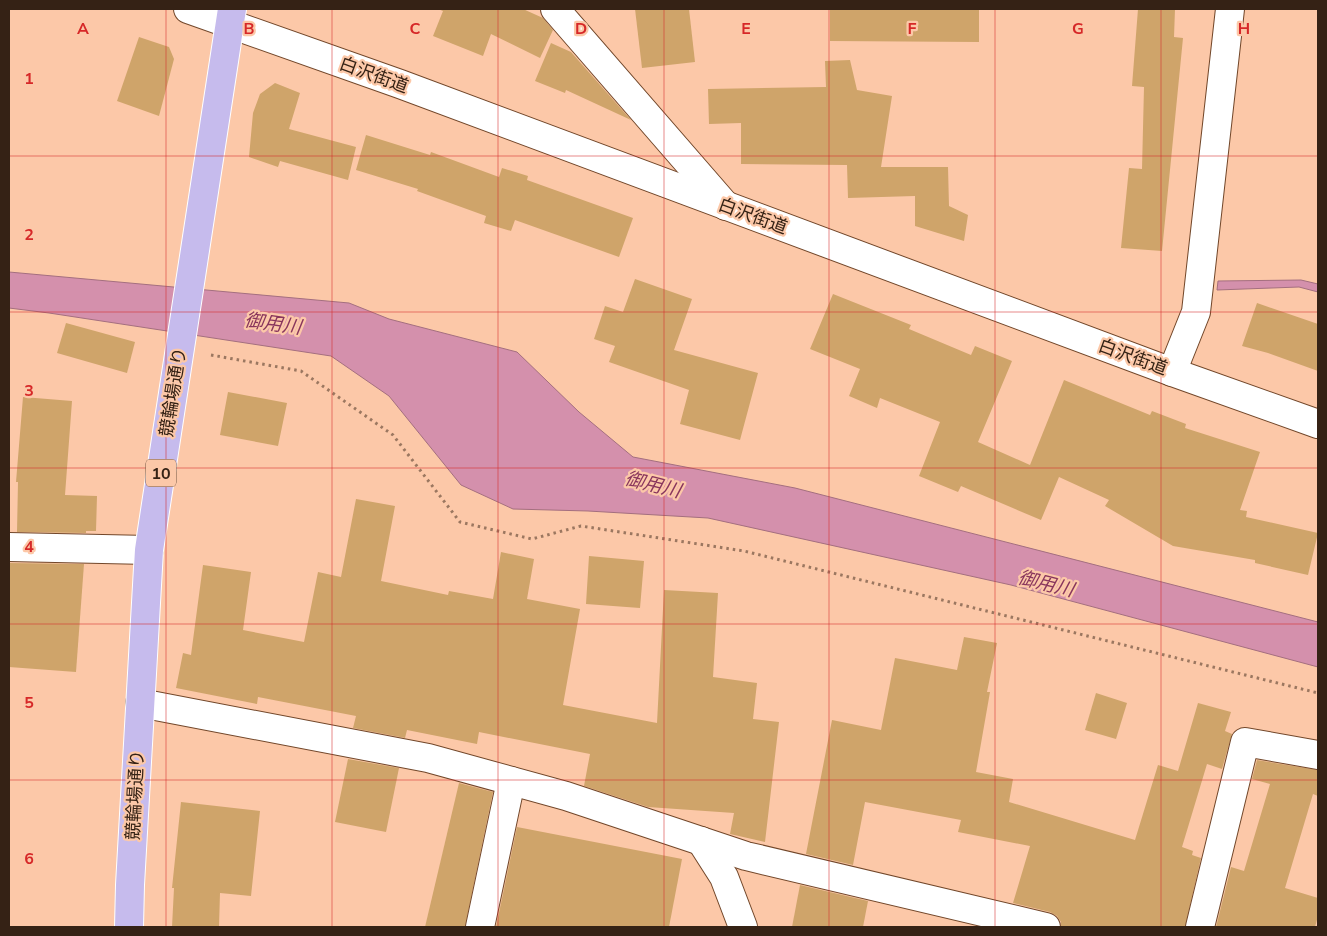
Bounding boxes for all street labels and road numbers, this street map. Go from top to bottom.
street label: 白沢街道 [336,51,412,99]
street label: 白沢街道 [715,192,791,240]
street label: 白沢街道 [1095,333,1171,381]
street label: 競輪場通り [154,346,192,438]
road number: 10 [146,459,176,486]
street label: 競輪場通り [121,749,149,841]

